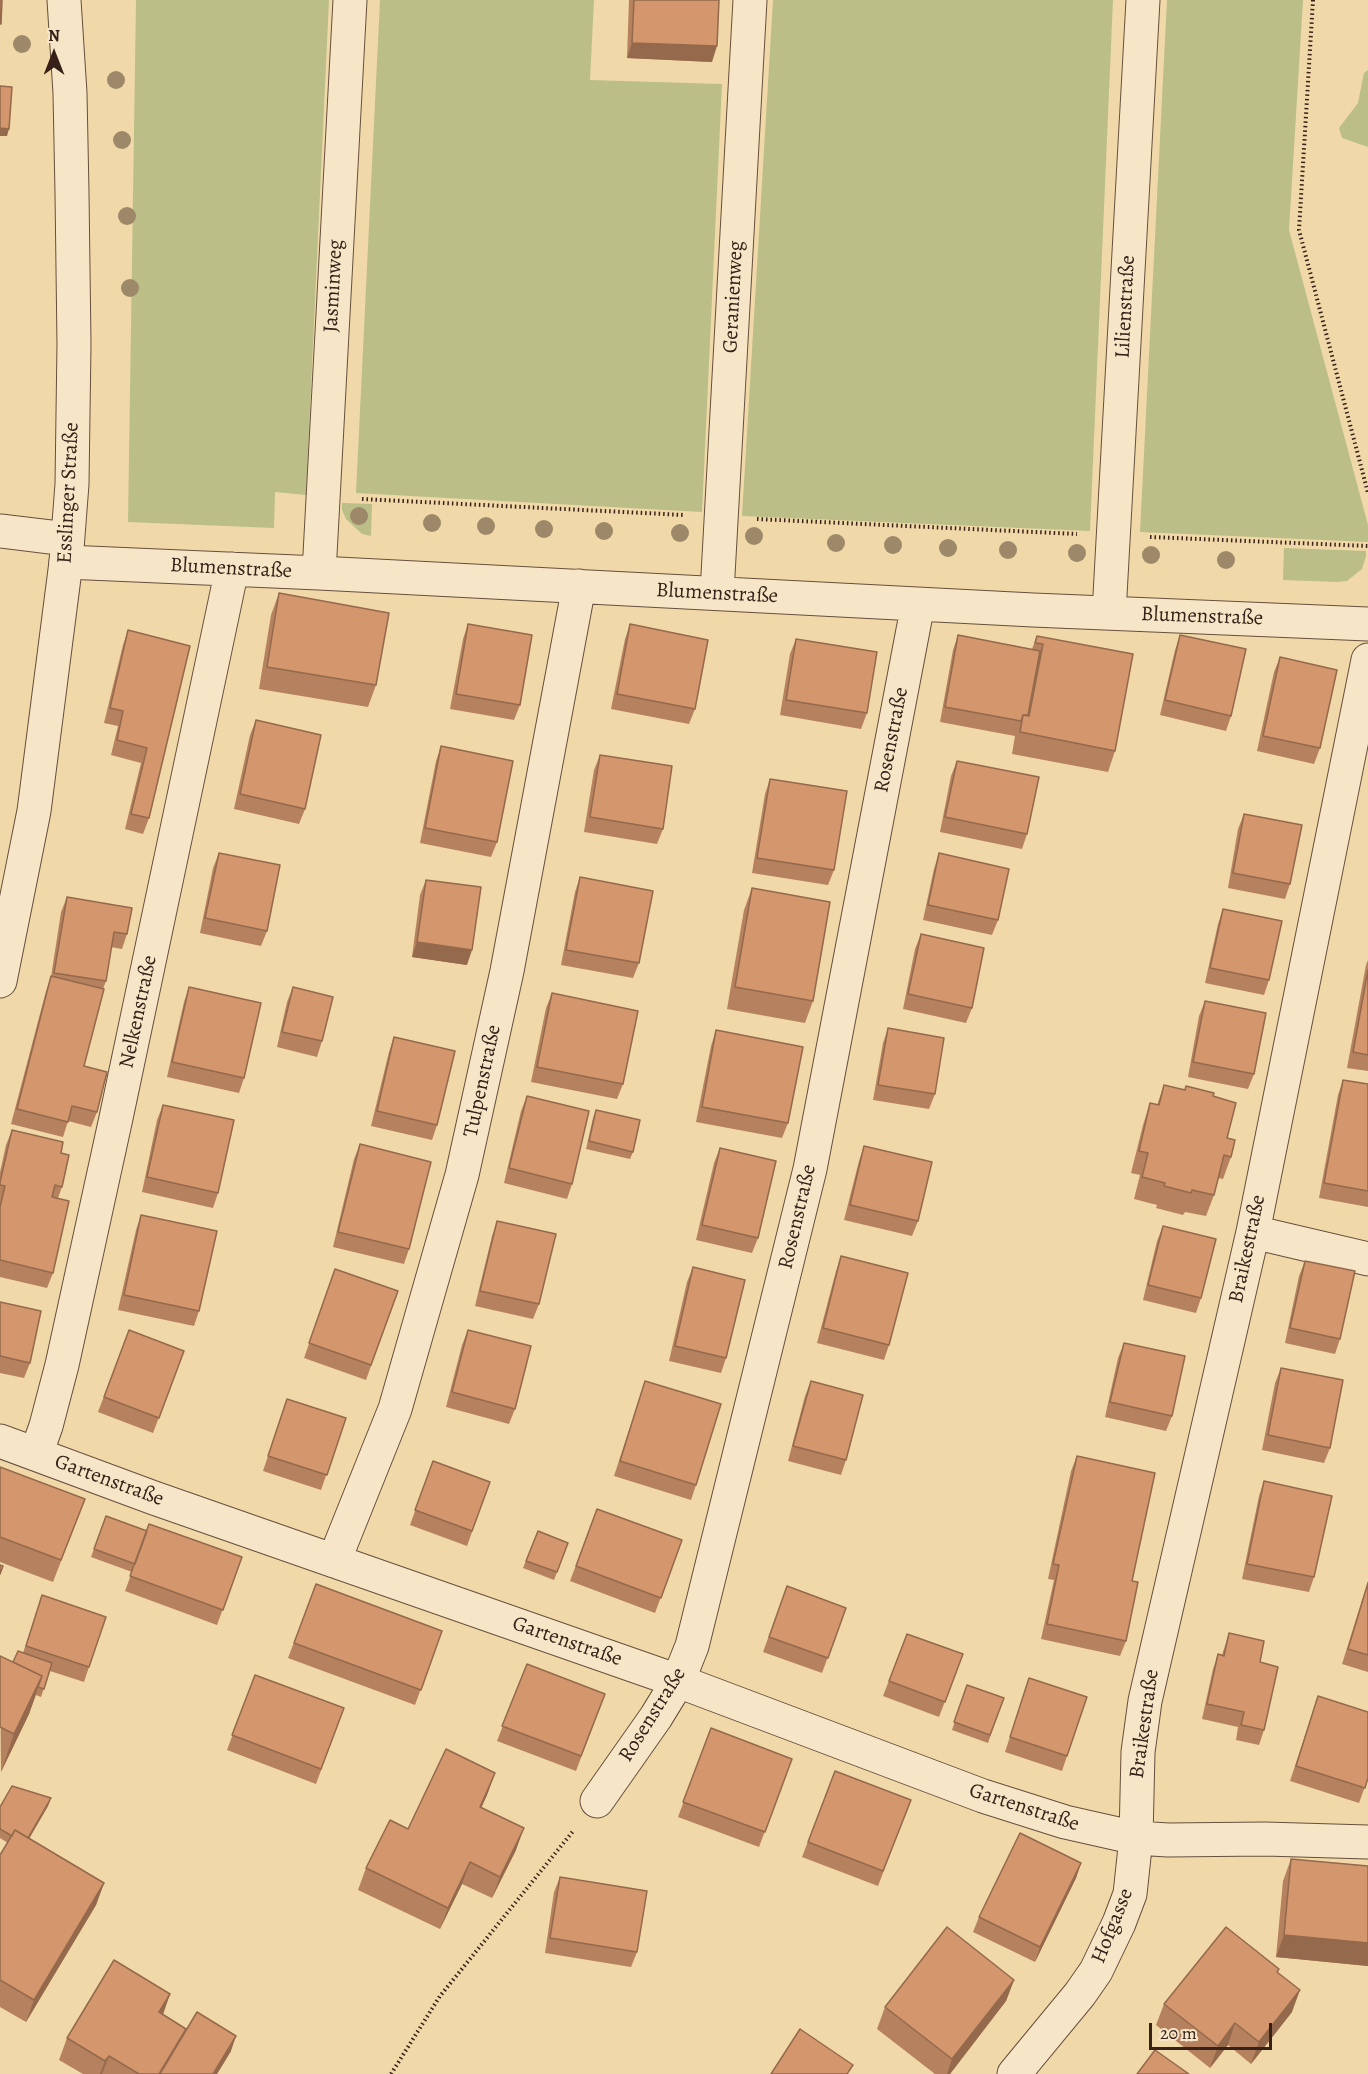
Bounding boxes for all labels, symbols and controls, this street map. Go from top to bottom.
north arrow [24,24,84,84]
text: N [48,25,60,47]
street label: Jasminweg [319,239,349,333]
street label: Geranienweg [718,240,750,354]
street label: Lilienstraße [1111,255,1141,359]
street label: Esslinger Straße [53,422,85,564]
street label: Blumenstraße [169,553,293,585]
street label: Blumenstraße [655,578,779,610]
street label: Blumenstraße [1140,602,1264,632]
street label: Rosenstraße [869,685,915,795]
street label: Nelkenstraße [115,953,163,1071]
street label: Tulpenstraße [459,1023,507,1139]
street label: Rosenstraße [774,1162,822,1272]
street label: Braikestraße [1224,1193,1272,1305]
street label: Gartenstraße [51,1450,167,1512]
street label: Gartenstraße [509,1611,625,1673]
street label: Rosenstraße [614,1663,692,1767]
street label: Braikestraße [1125,1668,1165,1780]
street label: Gartenstraße [966,1778,1082,1838]
street label: Hofgasse [1087,1885,1139,1967]
scale bar [1152,2011,1275,2049]
text: 20 m [1160,2021,1197,2045]

